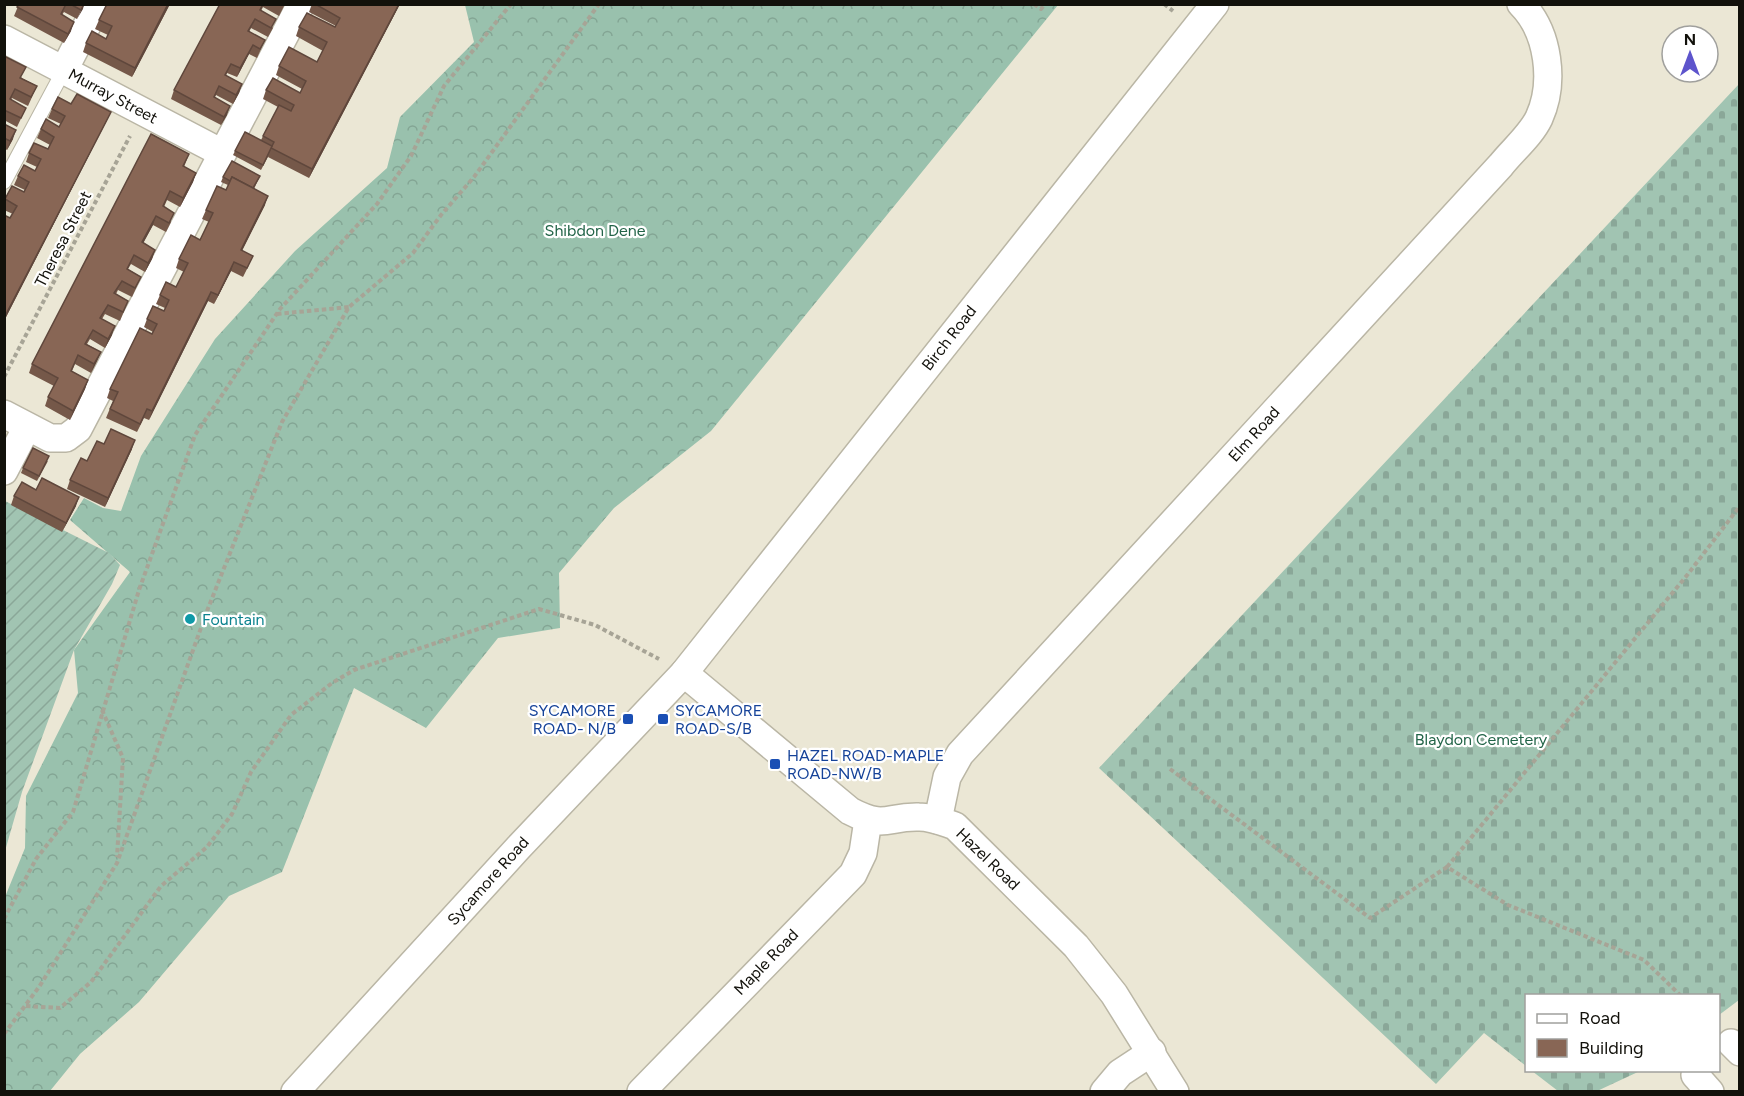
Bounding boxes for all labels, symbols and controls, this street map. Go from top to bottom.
north arrow [1660,24,1720,84]
text: N [1684,30,1696,49]
street label: Murray Street [65,64,161,128]
street label: Theresa Street [31,188,95,290]
park label: Shibdon Dene [545,221,646,240]
street label: Birch Road [918,302,980,374]
street label: Elm Road [1224,403,1284,465]
place label: Fountain [202,610,265,629]
marker: Fountain [183,612,197,626]
place label: SYCAMORE ROAD- N/B [529,701,616,738]
place label: SYCAMORE ROAD-S/B [675,701,762,738]
marker: SYCAMORE ROAD- N/B [621,712,635,726]
marker: SYCAMORE ROAD-S/B [656,712,670,726]
park label: Blaydon Cemetery [1415,730,1548,749]
place label: HAZEL ROAD-MAPLE ROAD-NW/B [787,746,944,783]
marker: HAZEL ROAD-MAPLE ROAD-NW/B [768,757,782,771]
street label: Hazel Road [952,824,1024,894]
street label: Sycamore Road [443,833,533,929]
street label: Maple Road [730,925,802,999]
legend [1525,994,1720,1072]
text: Road [1579,1007,1620,1029]
text: Building [1579,1037,1644,1059]

